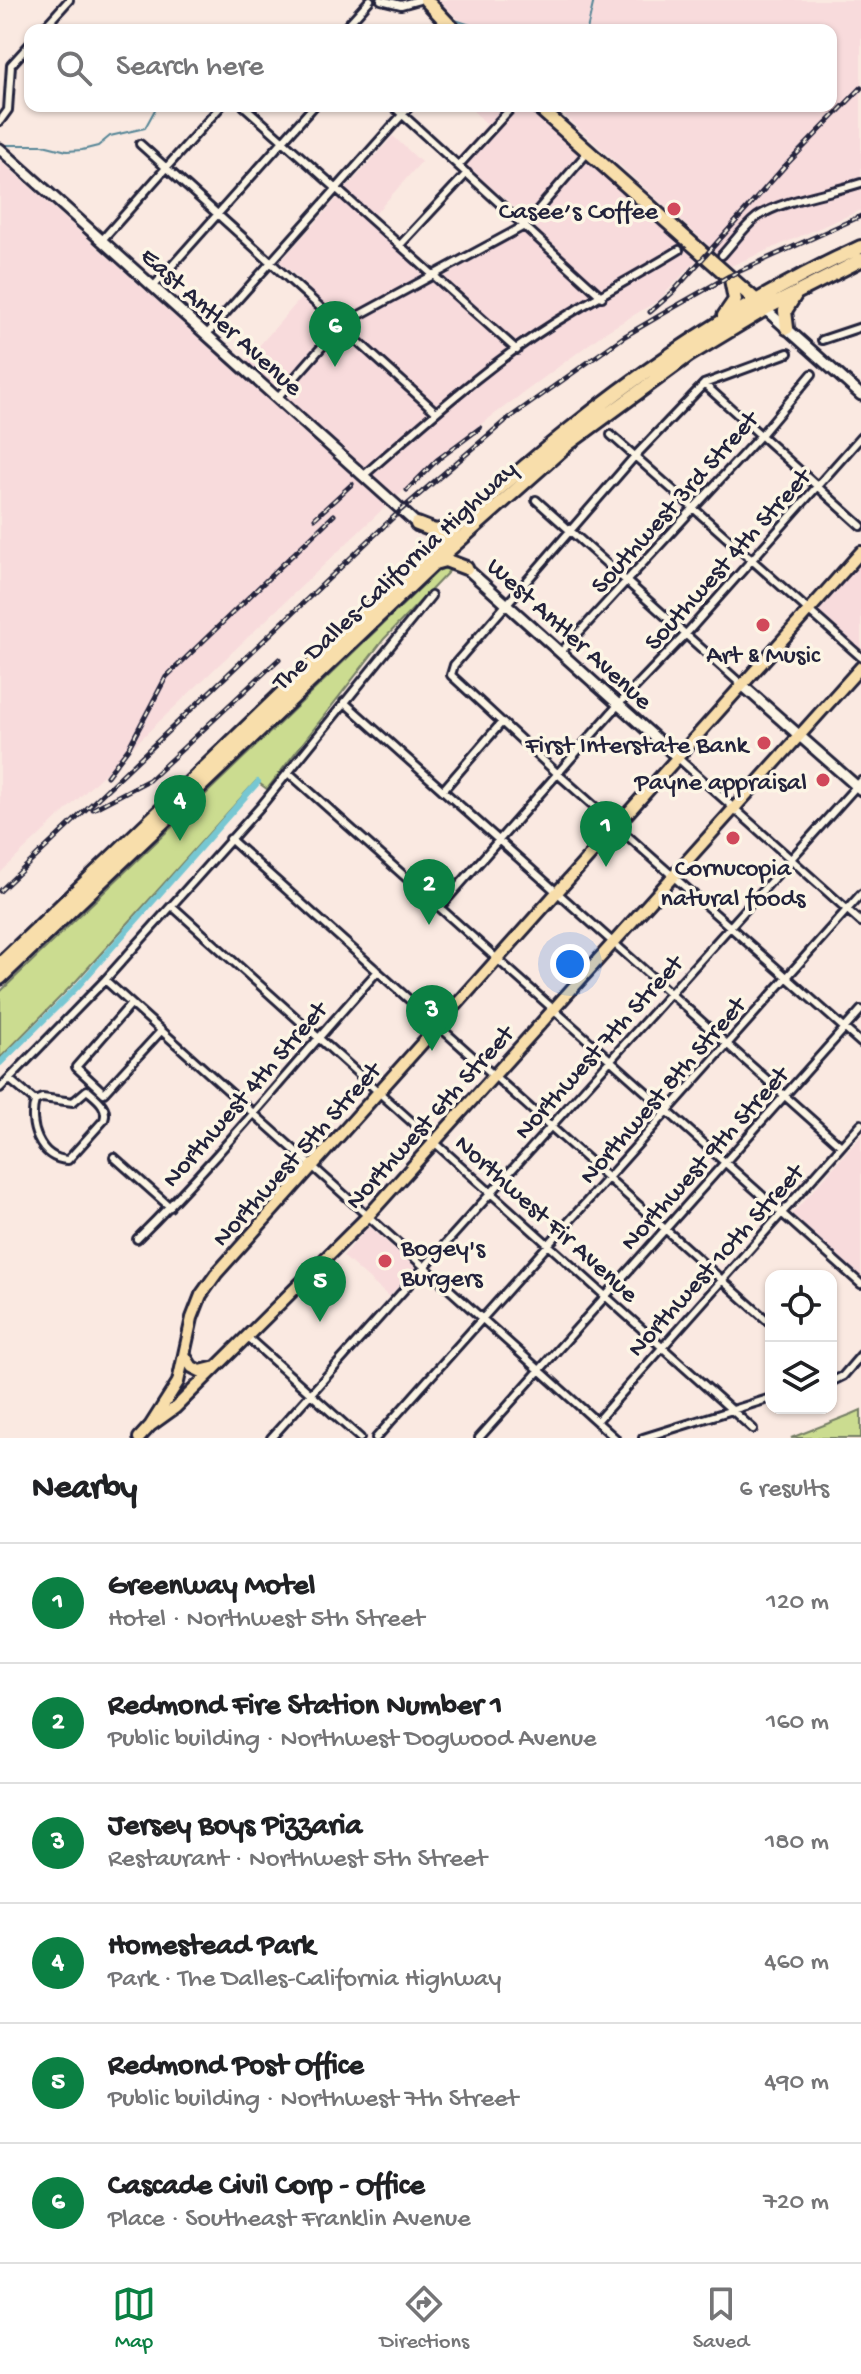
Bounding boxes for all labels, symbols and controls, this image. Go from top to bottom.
search box [24,24,837,112]
icon: search [52,46,96,90]
text: Search here [116,51,264,86]
place label: Casee’s Coffee [499,198,659,229]
marker: Casee’s Coffee [665,200,683,218]
street label: East Antler Avenue [132,242,308,405]
pin: 6 [309,301,361,367]
street label: Southwest 3rd Street [586,404,768,602]
street label: The Dalles-California Highway [266,456,525,700]
street label: Southwest 4th Street [639,462,821,659]
street label: West Antler Avenue [479,553,658,718]
marker: Art & Music [754,616,772,634]
place label: Art & Music [706,642,821,673]
place label: First Interstate Bank [524,732,750,763]
marker: First Interstate Bank [755,734,773,752]
place label: Payne appraisal [633,769,807,800]
marker: Payne appraisal [814,771,832,789]
pin: 4 [154,775,206,841]
pin: 1 [580,801,632,867]
marker: Cornucopia natural foods [724,829,742,847]
place label: Cornucopia natural foods [661,855,807,916]
pin: 2 [403,859,455,925]
your location [550,944,590,984]
street label: Northwest 7th Street [509,949,693,1148]
pin: 3 [406,985,458,1051]
street label: Northwest 8th Street [574,990,756,1192]
street label: Northwest 4th Street [157,995,337,1195]
street label: Northwest 6th Street [340,1019,524,1218]
street label: Northwest 5th Street [207,1055,391,1255]
street label: Northwest 9th Street [615,1060,799,1259]
street label: Northwest Fir Avenue [447,1130,644,1311]
street label: Northwest 10th Street [622,1157,814,1365]
place label: Bogey's Burgers [400,1235,486,1296]
marker: Bogey's Burgers [376,1252,394,1270]
pin: 5 [294,1256,346,1322]
map controls [765,1270,837,1414]
button: locate [765,1270,837,1342]
button: layers [765,1342,837,1414]
text: Nearby [32,1470,137,1510]
text: 6 results [739,1475,829,1506]
text: Greenway Motel [108,1570,315,1605]
text: 1 [53,1588,63,1619]
text: 120 m [766,1588,829,1619]
text: Hotel · Northwest 5th Street [108,1605,424,1636]
text: Redmond Fire Station Number 1 [108,1690,502,1725]
text: 2 [52,1708,64,1739]
text: 160 m [766,1708,829,1739]
text: Public building · Northwest Dogwood Avenue [108,1725,597,1756]
text: Jersey Boys Pizzaria [108,1810,362,1845]
text: 3 [51,1828,65,1859]
text: 180 m [765,1828,829,1859]
text: Restaurant · Northwest 5th Street [108,1845,487,1876]
text: Homestead Park [108,1930,315,1965]
text: 4 [52,1948,64,1979]
text: 460 m [764,1948,829,1979]
text: Park · The Dalles-California Highway [108,1965,501,1996]
text: Redmond Post Office [108,2050,364,2085]
text: 5 [51,2068,65,2099]
text: 490 m [764,2068,829,2099]
text: Public building · Northwest 7th Street [108,2085,518,2116]
text: Cascade Civil Corp - Office [108,2170,425,2205]
text: 6 [51,2188,65,2219]
text: 720 m [763,2188,829,2219]
text: Place · Southeast Franklin Avenue [108,2205,471,2236]
tab: Map [112,2282,156,2356]
tab: Directions [380,2282,469,2356]
tab: Saved [693,2282,749,2356]

